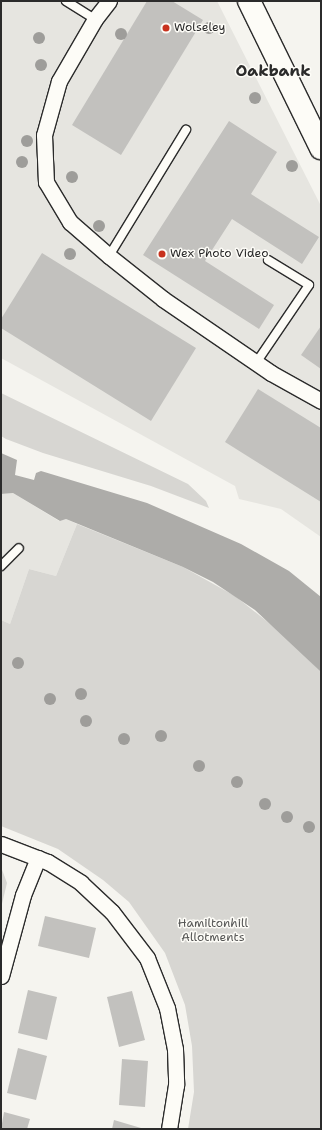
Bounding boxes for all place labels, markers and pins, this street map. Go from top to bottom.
place label: Wolseley [174,21,225,35]
marker: Wolseley [161,23,171,33]
place label: Wex Photo Video [170,247,268,261]
marker: Wex Photo Video [157,249,167,259]

